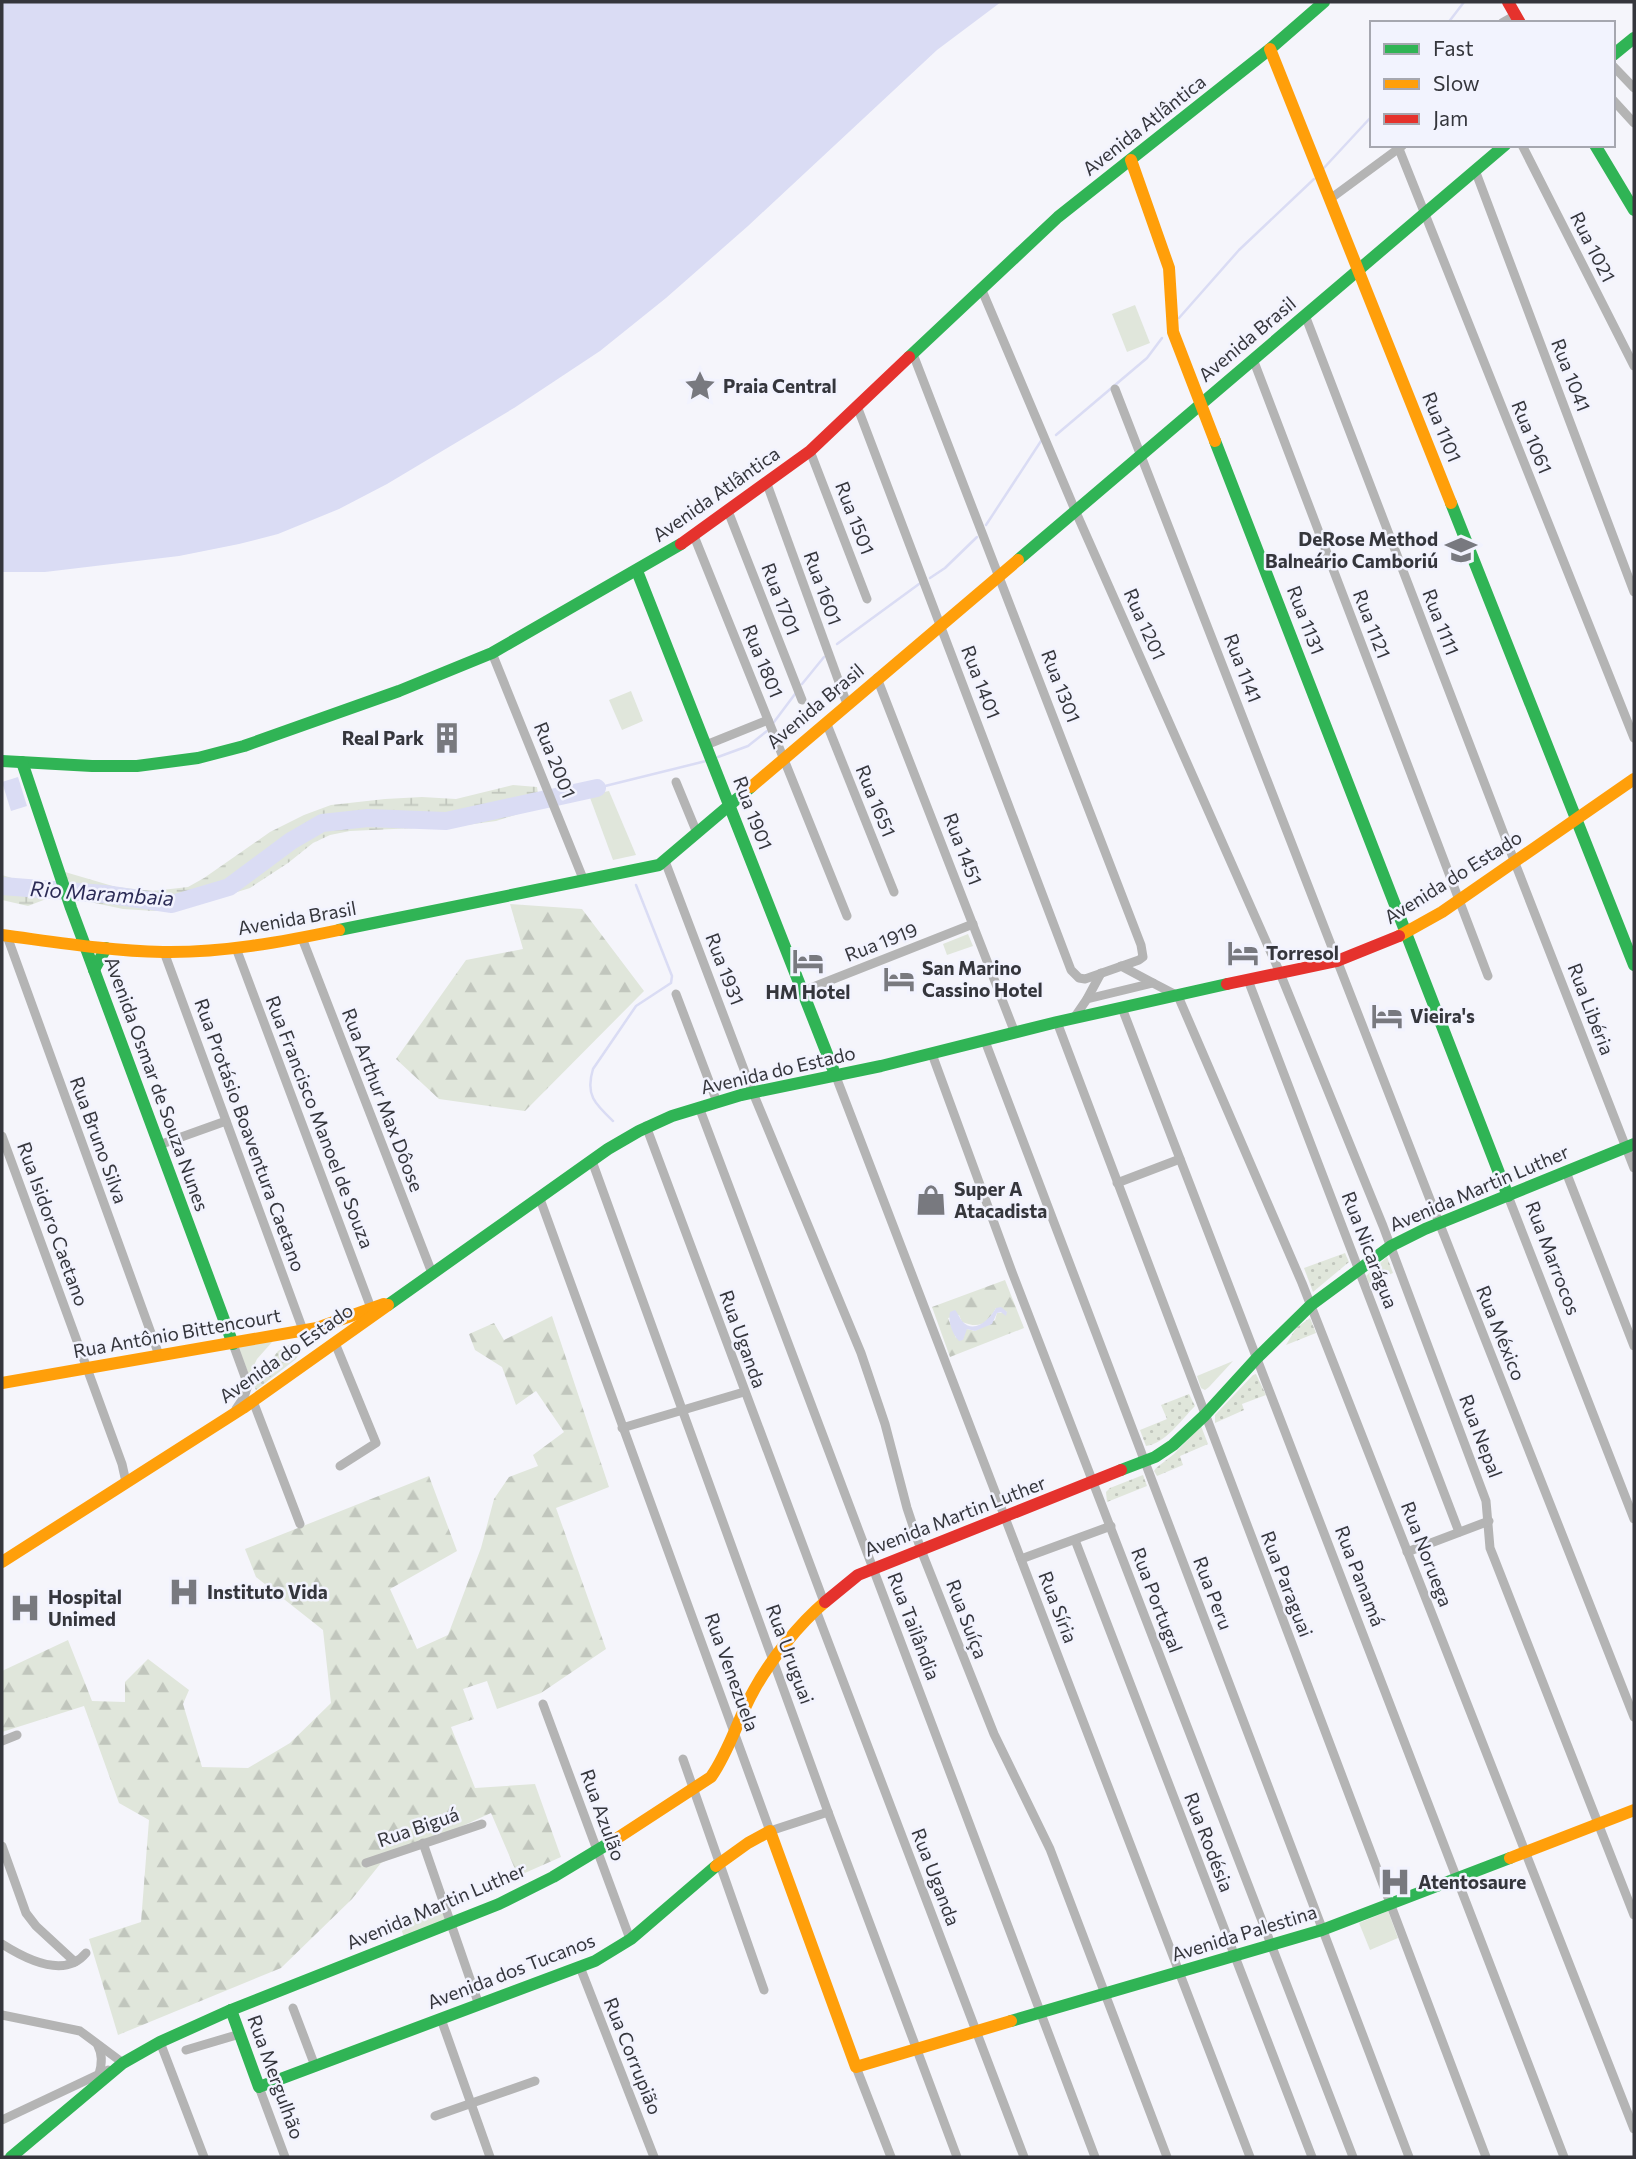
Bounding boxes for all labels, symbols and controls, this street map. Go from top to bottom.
legend [1370,21,1615,147]
text: Fast [1433,35,1474,60]
street label: Avenida Atlântica [1078,69,1210,180]
text: Slow [1433,70,1480,95]
text: Jam [1433,105,1468,130]
street label: Rua 1021 [1566,208,1621,286]
street label: Avenida Brasil [1193,291,1300,386]
street label: Rua 1041 [1547,335,1596,415]
place icon: Praia Central [683,369,717,403]
place label: Praia Central [723,374,837,397]
street label: Rua 1101 [1418,388,1467,465]
street label: Rua 1061 [1507,397,1558,477]
street label: Avenida Atlântica [648,441,784,546]
street label: Rua 1501 [831,478,880,558]
place label: DeRose Method Balneário Camboriú [1265,527,1438,572]
school or university icon: DeRose Method Balneário Camboriú [1444,533,1478,567]
street label: Rua 1601 [799,548,847,628]
street label: Rua 1701 [757,559,806,638]
street label: Rua 1131 [1283,582,1330,658]
street label: Rua 1201 [1120,584,1171,663]
street label: Rua 1111 [1418,585,1465,658]
street label: Rua 1121 [1349,586,1396,661]
street label: Rua 1801 [738,621,789,701]
street label: Rua 1141 [1220,630,1267,706]
street label: Rua 1401 [957,642,1006,722]
street label: Rua 1301 [1037,646,1086,726]
street label: Avenida Brasil [761,658,868,753]
street label: Rua 2001 [530,718,581,801]
building icon: Real Park [430,721,464,755]
place label: Real Park [342,726,424,749]
street label: Rua 1651 [852,761,901,840]
street label: Rua 1901 [729,773,778,853]
street label: Rua 1451 [939,810,988,888]
street label: Avenida do Estado [1380,825,1526,928]
water label: Rio Marambaia [29,875,175,910]
street label: Avenida Brasil [236,896,358,939]
street label: Rua 1919 [841,917,920,966]
street label: Rua 1931 [701,930,750,1008]
hotel icon: Torresol [1226,936,1260,970]
place label: Torresol [1266,941,1339,964]
hotel icon: HM Hotel [791,944,825,978]
street label: Avenida Osmar de Souza Nunes [101,953,214,1214]
place label: San Marino Cassino Hotel [922,956,1043,1001]
street label: Rua Libéria [1563,960,1619,1058]
hotel icon: San Marino Cassino Hotel [882,962,916,996]
place label: HM Hotel [766,980,850,1003]
street label: Rua Francisco Manoel de Souza [262,992,379,1251]
street label: Rua Protásio Boaventura Caetano [190,995,311,1275]
hotel icon: Vieira's [1370,999,1404,1033]
place label: Vieira's [1410,1004,1475,1027]
street label: Rua Arthur Max Dôose [338,1005,429,1195]
street label: Avenida do Estado [698,1041,857,1098]
street label: Rua Bruno Silva [66,1073,133,1206]
street label: Rua Isidoro Caetano [13,1139,94,1309]
street label: Avenida Martin Luther [1386,1139,1572,1236]
place label: Super A Atacadista [954,1177,1047,1222]
shop icon: Super A Atacadista [914,1183,948,1217]
street label: Rua Nicarágua [1338,1188,1403,1312]
street label: Rua Marrocos [1521,1198,1586,1318]
street label: Rua México [1472,1282,1531,1384]
street label: Rua Uganda [715,1287,772,1391]
street label: Avenida do Estado [214,1298,357,1407]
street label: Rua Antônio Bittencourt [71,1303,283,1362]
street label: Rua Nepal [1455,1391,1508,1481]
street label: Avenida Martin Luther [861,1470,1049,1561]
street label: Rua Noruega [1397,1498,1458,1610]
street label: Rua Panamá [1331,1522,1390,1629]
street label: Rua Paraguai [1257,1528,1318,1640]
street label: Rua Portugal [1127,1544,1188,1656]
street label: Rua Peru [1189,1553,1238,1633]
street label: Rua Síria [1034,1568,1083,1646]
street label: Rua Tailândia [883,1569,946,1683]
hospital icon: Instituto Vida [167,1575,201,1609]
street label: Rua Suíça [942,1576,993,1662]
place label: Instituto Vida [207,1580,328,1603]
place label: Hospital Unimed [48,1585,122,1630]
hospital icon: Hospital Unimed [8,1591,42,1625]
street label: Rua Uruguai [762,1601,819,1707]
street label: Rua Venezuela [700,1609,765,1734]
street label: Rua Azulão [576,1766,631,1864]
street label: Rua Rodésia [1180,1789,1239,1895]
street label: Rua Biguá [374,1802,462,1851]
street label: Rua Uganda [907,1825,966,1929]
street label: Avenida Martin Luther [343,1857,529,1954]
hospital icon: Atentosaure [1378,1865,1412,1899]
place label: Atentosaure [1418,1870,1526,1893]
street label: Avenida Palestina [1168,1899,1319,1966]
street label: Avenida dos Tucanos [424,1928,598,2013]
street label: Rua Corrupião [600,1994,667,2118]
street label: Rua Mergulhão [243,2012,310,2142]

